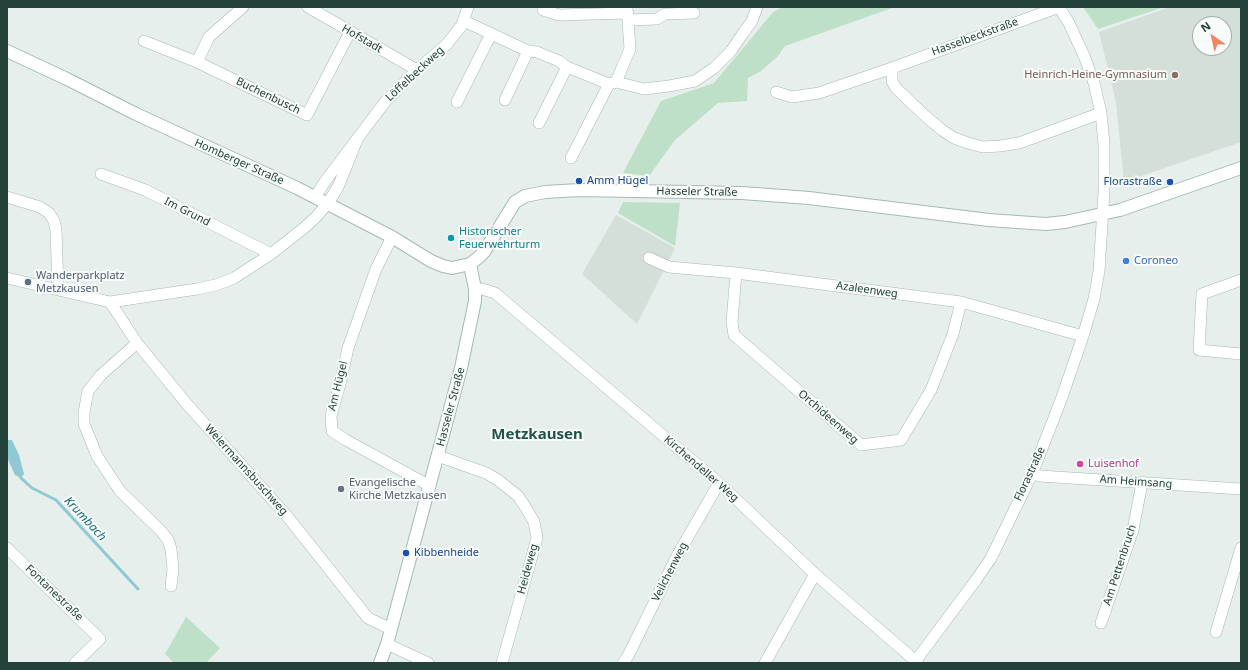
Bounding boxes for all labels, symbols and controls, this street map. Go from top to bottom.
street label: Hasselbeckstraße [930,15,1020,59]
north arrow [1192,16,1232,56]
text: N [1198,18,1213,35]
street label: Hofstadt [339,22,385,56]
street label: Löffelbeckweg [383,44,447,104]
place label: Heinrich-Heine-Gymnasium [1024,68,1167,82]
marker: Heinrich-Heine-Gymnasium [1170,70,1180,80]
street label: Buchenbusch [234,75,302,117]
street label: Homberger Straße [192,136,286,188]
place label: Amm Hügel [587,174,648,188]
place label: Florastraße [1103,175,1162,189]
marker: Amm Hügel [574,176,584,186]
marker: Florastraße [1165,177,1175,187]
street label: Hasseler Straße [656,185,738,199]
street label: Im Grund [162,195,212,229]
place label: Historischer Feuerwehrturm [459,225,540,251]
marker: Historischer Feuerwehrturm [446,233,456,243]
place label: Coroneo [1134,254,1178,268]
marker: Coroneo [1121,256,1131,266]
place label: Wanderparkplatz Metzkausen [36,269,125,295]
marker: Wanderparkplatz Metzkausen [23,277,33,287]
street label: Azaleenweg [835,279,899,301]
street label: Am Hügel [325,360,351,412]
street label: Hasseler Straße [434,366,468,448]
street label: Orchideenweg [795,387,861,447]
street label: Weiermannsbuschweg [202,422,290,518]
district label: Metzkausen [491,426,583,444]
street label: Kirchendeller Weg [661,433,741,505]
street label: Florastraße [1012,445,1048,503]
place label: Luisenhof [1088,457,1139,471]
marker: Luisenhof [1075,459,1085,469]
street label: Am Heimsang [1099,473,1173,491]
place label: Evangelische Kirche Metzkausen [349,476,447,502]
marker: Evangelische Kirche Metzkausen [336,484,346,494]
water label: Krumbach [61,494,109,544]
street label: Am Pettenbruch [1101,523,1139,607]
street label: Veilchenweg [649,540,691,604]
street label: Heideweg [515,542,541,596]
place label: Kibbenheide [414,546,479,560]
marker: Kibbenheide [401,548,411,558]
street label: Fontanestraße [22,562,86,624]

